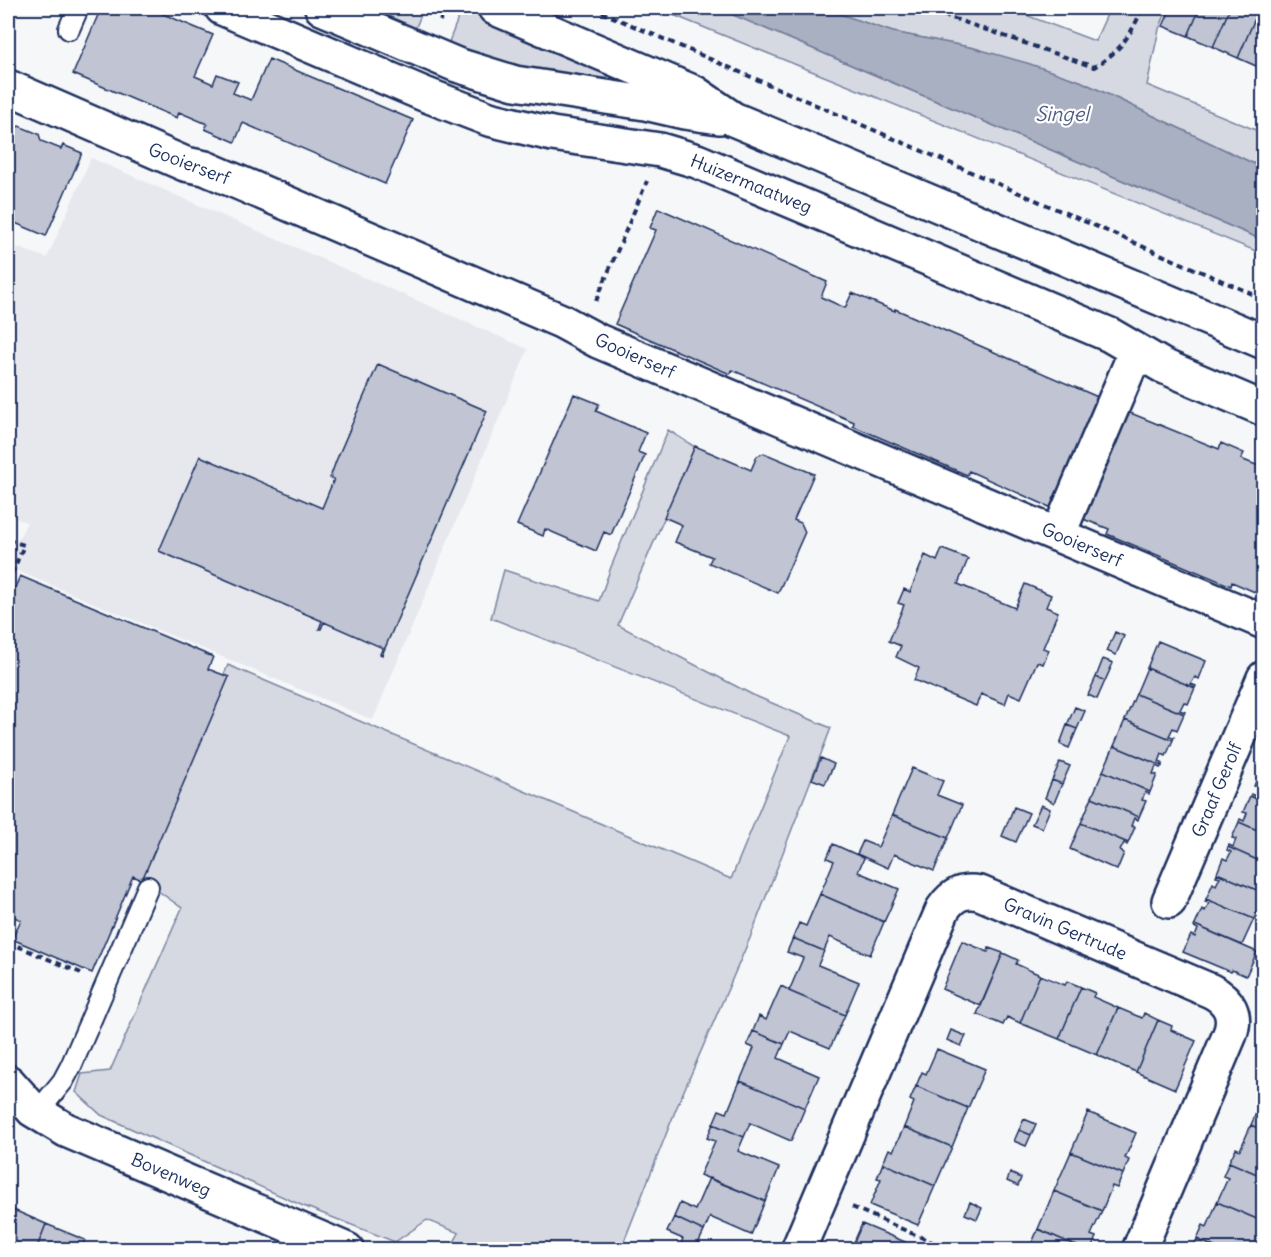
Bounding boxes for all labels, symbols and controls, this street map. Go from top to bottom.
water label: Singel [1035,101,1091,126]
street label: Gooierserf [145,137,234,190]
street label: Huizermaatweg [687,149,815,218]
street label: Gooierserf [592,328,680,384]
street label: Gooierserf [1038,517,1127,572]
street label: Graaf Gerolf [1186,738,1247,841]
street label: Gravin Gertrude [1000,892,1130,965]
street label: Bovenweg [128,1147,215,1202]

